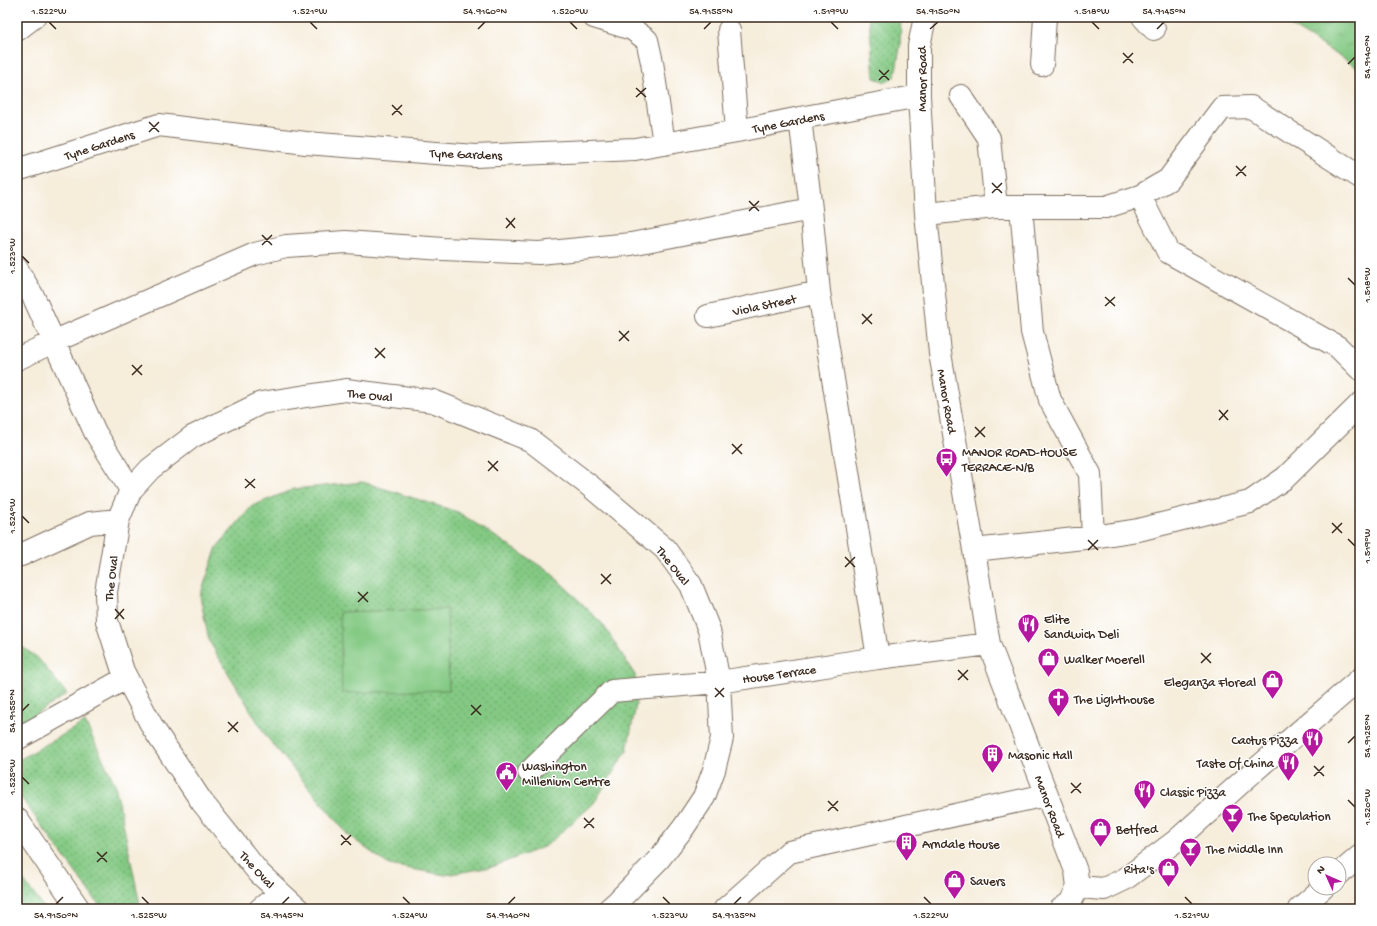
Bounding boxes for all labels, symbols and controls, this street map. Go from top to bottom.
text: 1.522°W [30,6,67,18]
text: 1.521°W [292,6,328,18]
text: 54.9160°N [463,6,507,18]
text: 1.520°W [551,6,589,18]
text: 54.9155°N [689,6,733,18]
text: 1.519°W [813,6,849,18]
text: 54.9150°N [916,6,961,18]
text: 1.518°W [1074,6,1110,18]
text: 54.9145°N [1142,6,1186,18]
text: 54.9140°N [1362,35,1374,79]
street label: Manor Road [916,45,931,112]
street label: Tyne Gardens [750,109,827,138]
street label: Tyne Gardens [62,128,138,165]
street label: Tyne Gardens [428,147,504,164]
text: 1.523°W [7,238,19,275]
text: 1.518°W [1362,267,1374,303]
street label: Viola Street [730,292,799,321]
street label: Manor Road [932,368,959,436]
street label: The Oval [345,387,393,406]
bus stop icon: MANOR ROAD-HOUSE TERRACE-N/B [934,445,960,478]
place label: MANOR ROAD-HOUSE TERRACE-N/B [961,446,1078,476]
text: 1.524°W [7,498,19,535]
text: 1.519°W [1362,528,1374,564]
street label: The Oval [652,543,692,589]
street label: The Oval [102,555,123,603]
restaurant icon: Elite Sandwich Deli [1016,612,1042,645]
place label: Elite Sandwich Deli [1044,613,1119,643]
shop icon: Walker Moerell [1035,645,1061,678]
place label: Walker Moerell [1064,653,1145,668]
street label: House Terrace [742,663,817,688]
shop icon: Eleganza Floreal [1259,668,1285,701]
place label: Eleganza Floreal [1164,676,1256,691]
church icon: The Lighthouse [1046,685,1072,718]
text: 54.9155°N [7,689,19,733]
place label: The Lighthouse [1073,693,1155,708]
text: 54.9125°N [1362,714,1374,758]
restaurant icon: Cactus Pizza [1300,726,1326,759]
place label: Cactus Pizza [1231,734,1299,749]
building icon: Masonic Hall [980,741,1006,774]
place label: Masonic Hall [1008,749,1073,764]
restaurant icon: Taste Of China [1276,749,1302,782]
place label: Taste Of China [1196,757,1275,772]
text: 1.525°W [7,759,19,796]
public building icon: Washington Millenium Centre [493,759,519,792]
place label: Washington Millenium Centre [522,760,611,790]
street label: Manor Road [1030,774,1068,841]
restaurant icon: Classic Pizza [1131,778,1157,811]
place label: Classic Pizza [1160,786,1226,801]
text: 1.520°W [1362,788,1374,826]
bar icon: The Speculation [1219,802,1245,835]
place label: The Speculation [1247,810,1331,825]
shop icon: Betfred [1087,815,1113,848]
place label: Betfred [1115,823,1159,838]
building icon: Arndale House [894,830,920,863]
bar icon: The Middle Inn [1178,835,1204,868]
place label: Arndale House [922,838,1000,853]
place label: The Middle Inn [1205,843,1284,858]
street label: The Oval [235,848,277,893]
shop icon: Rita's [1156,855,1182,888]
north arrow [1307,856,1347,896]
place label: Rita's [1124,863,1155,878]
text: N [1315,864,1328,877]
shop icon: Savers [941,867,967,900]
place label: Savers [970,875,1006,890]
text: 54.9150°N [34,910,79,922]
text: 1.525°W [130,910,167,922]
text: 54.9145°N [260,910,304,922]
text: 1.524°W [391,910,428,922]
text: 54.9140°N [486,910,530,922]
text: 1.523°W [651,910,688,922]
text: 54.9135°N [712,910,756,922]
text: 1.522°W [912,910,949,922]
text: 1.521°W [1174,910,1210,922]

